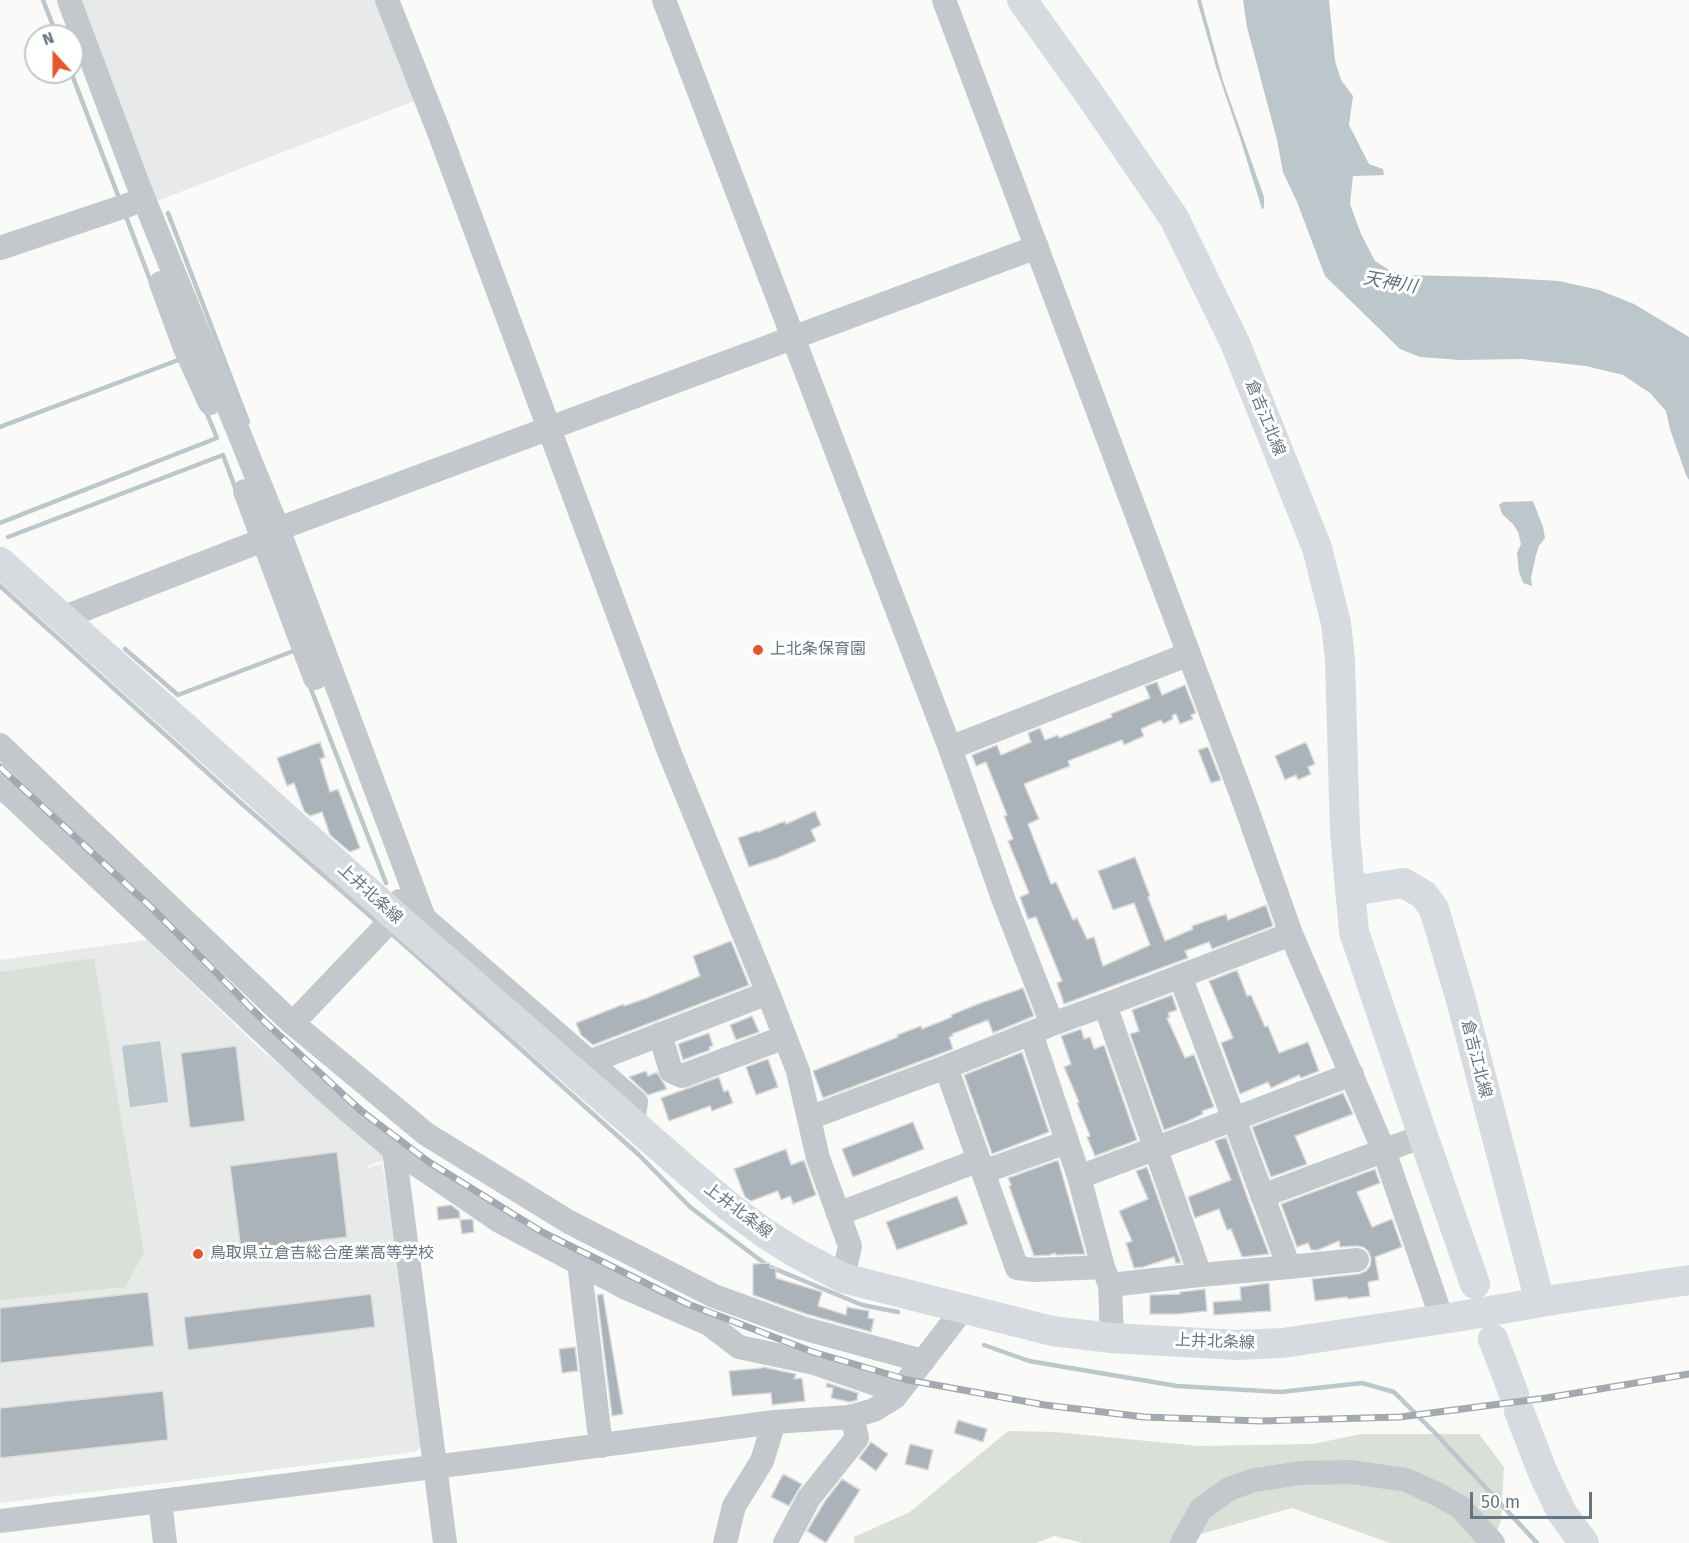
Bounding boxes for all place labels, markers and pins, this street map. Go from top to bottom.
place label: 上北条保育園 [770,640,866,660]
marker: 上北条保育園 [751,643,765,657]
place label: 鳥取県立倉吉総合産業高等学校 [210,1244,434,1264]
marker: 鳥取県立倉吉総合産業高等学校 [191,1247,205,1261]

